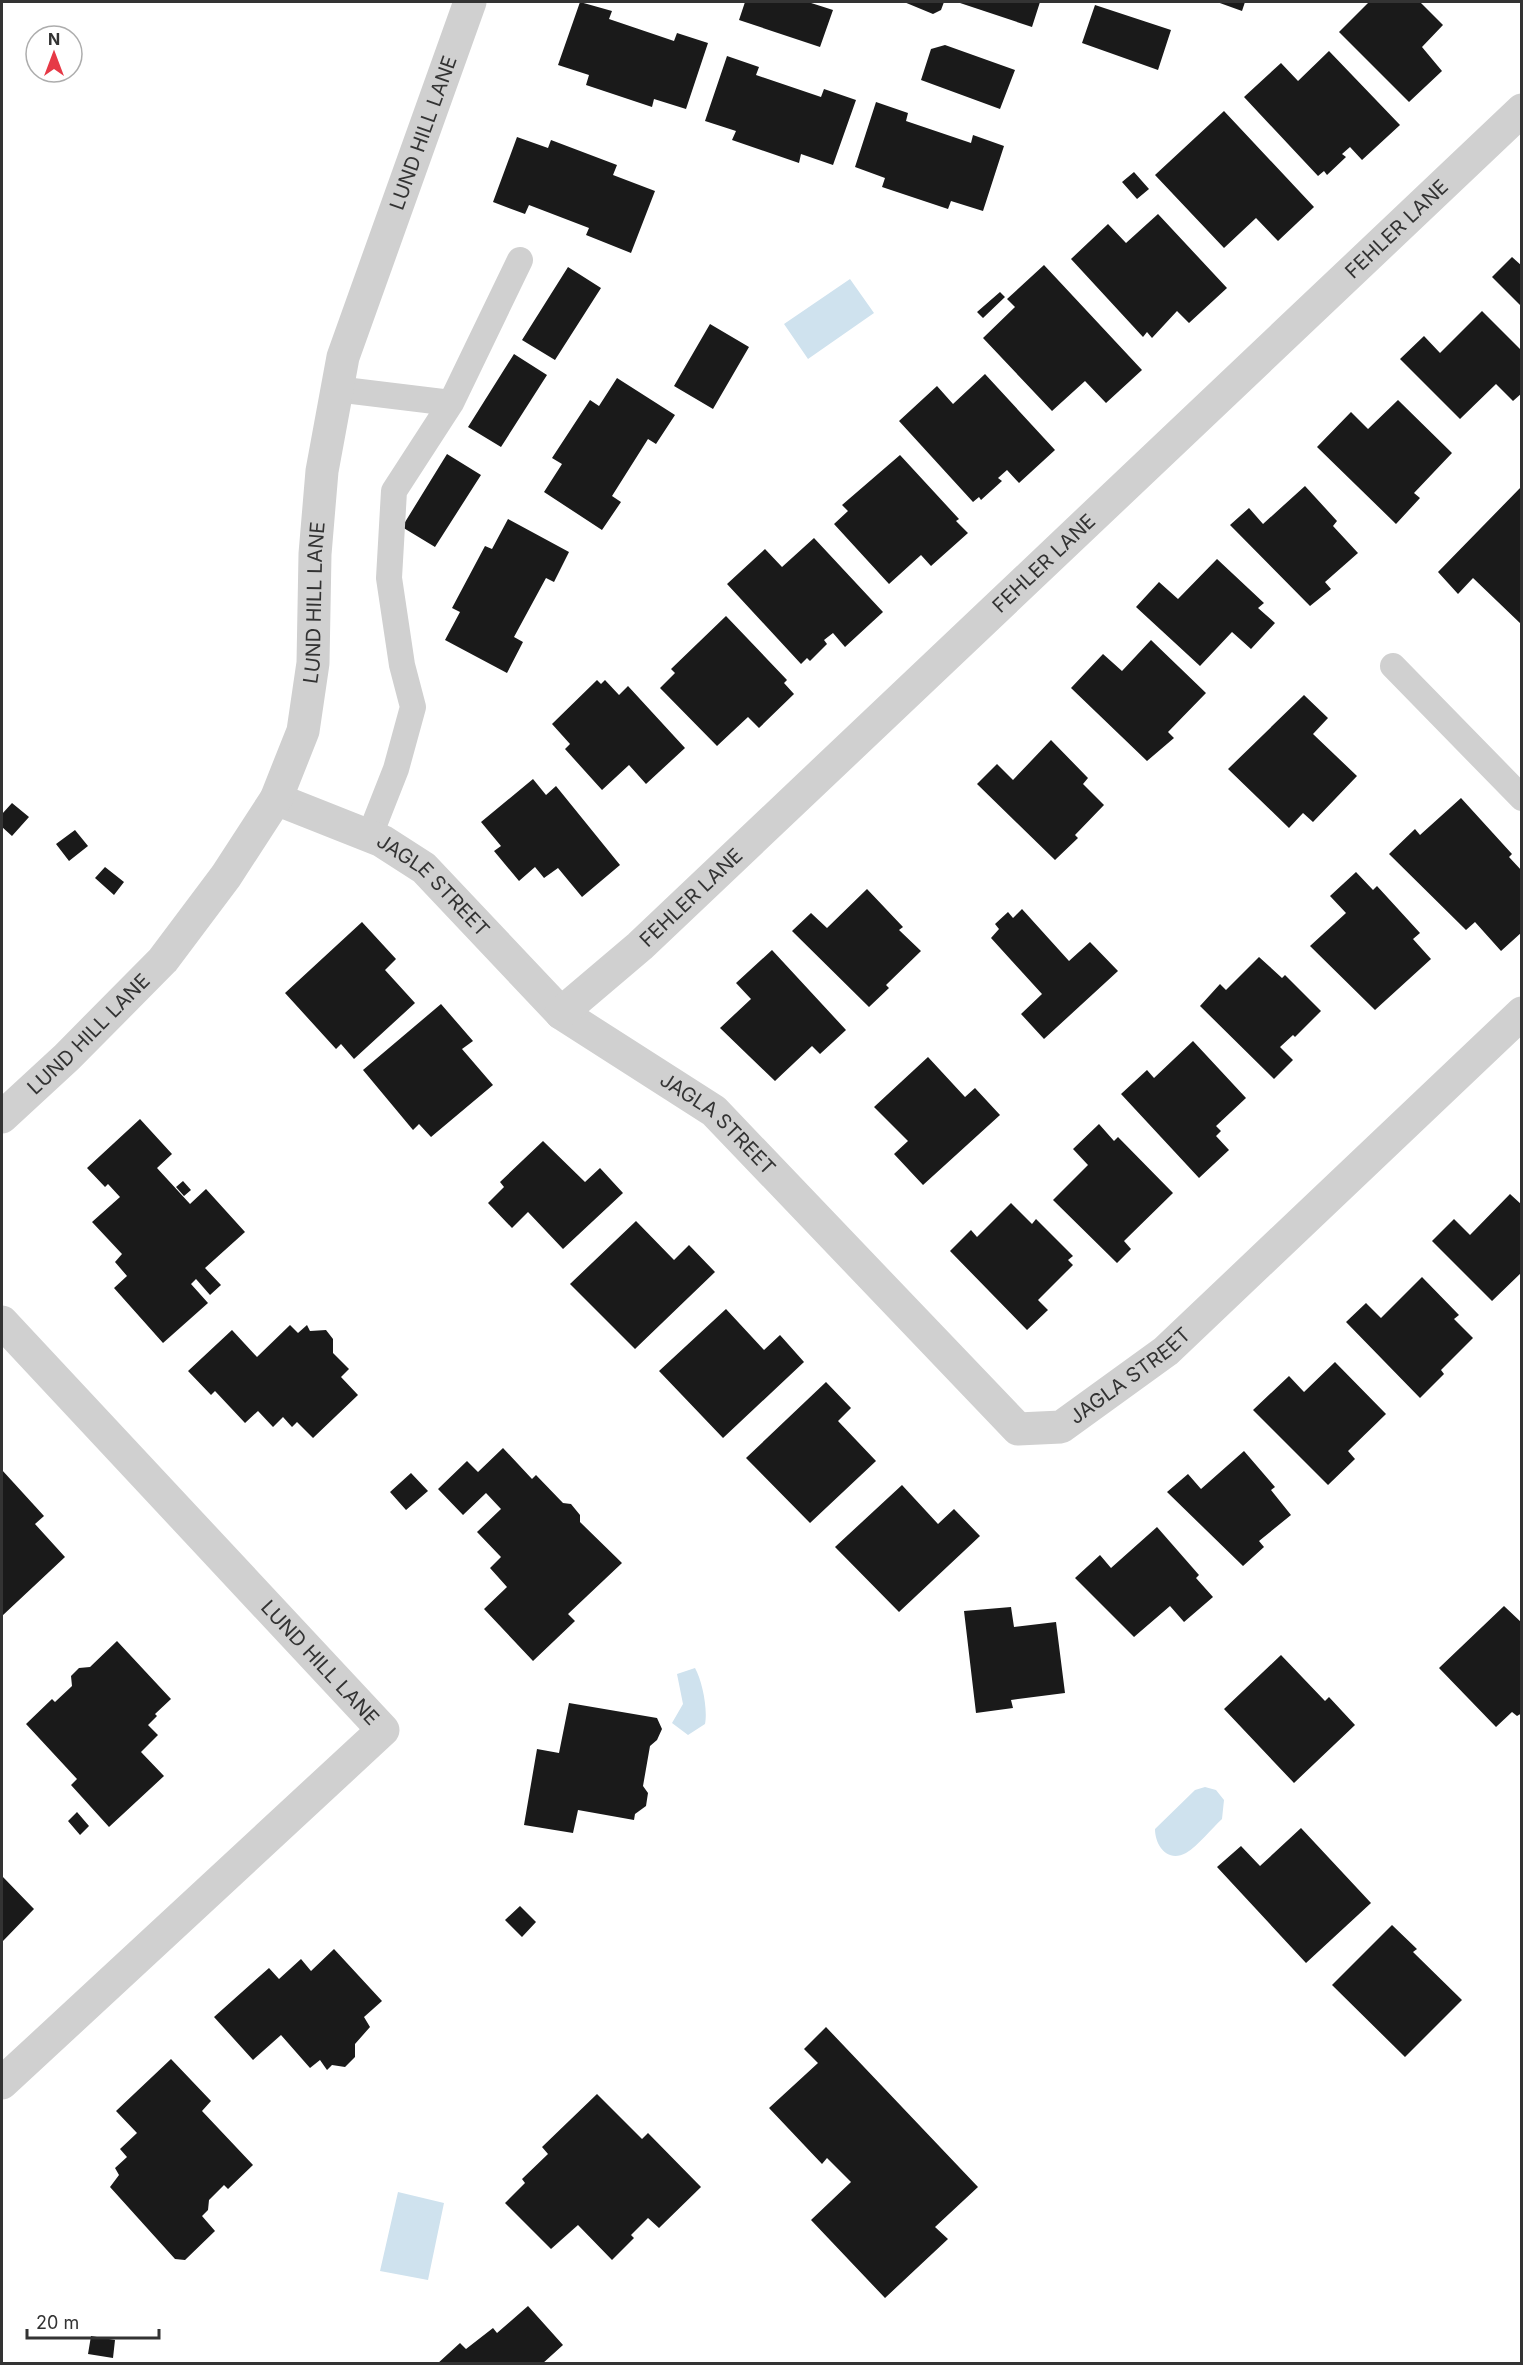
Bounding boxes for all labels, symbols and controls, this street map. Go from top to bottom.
north arrow [24,24,84,84]
text: N [48,29,60,49]
street label: LUND HILL LANE [385,52,462,213]
street label: FEHLER LANE [1340,175,1453,283]
street label: FEHLER LANE [987,509,1100,618]
street label: LUND HILL LANE [298,521,330,685]
street label: JAGLE STREET [372,829,494,942]
street label: FEHLER LANE [635,843,748,952]
street label: LUND HILL LANE [22,969,155,1099]
street label: JAGLA STREET [655,1068,780,1180]
street label: JAGLA STREET [1065,1322,1195,1429]
street label: LUND HILL LANE [256,1595,384,1730]
scale bar [27,2302,159,2340]
text: 20 m [36,2312,79,2333]

